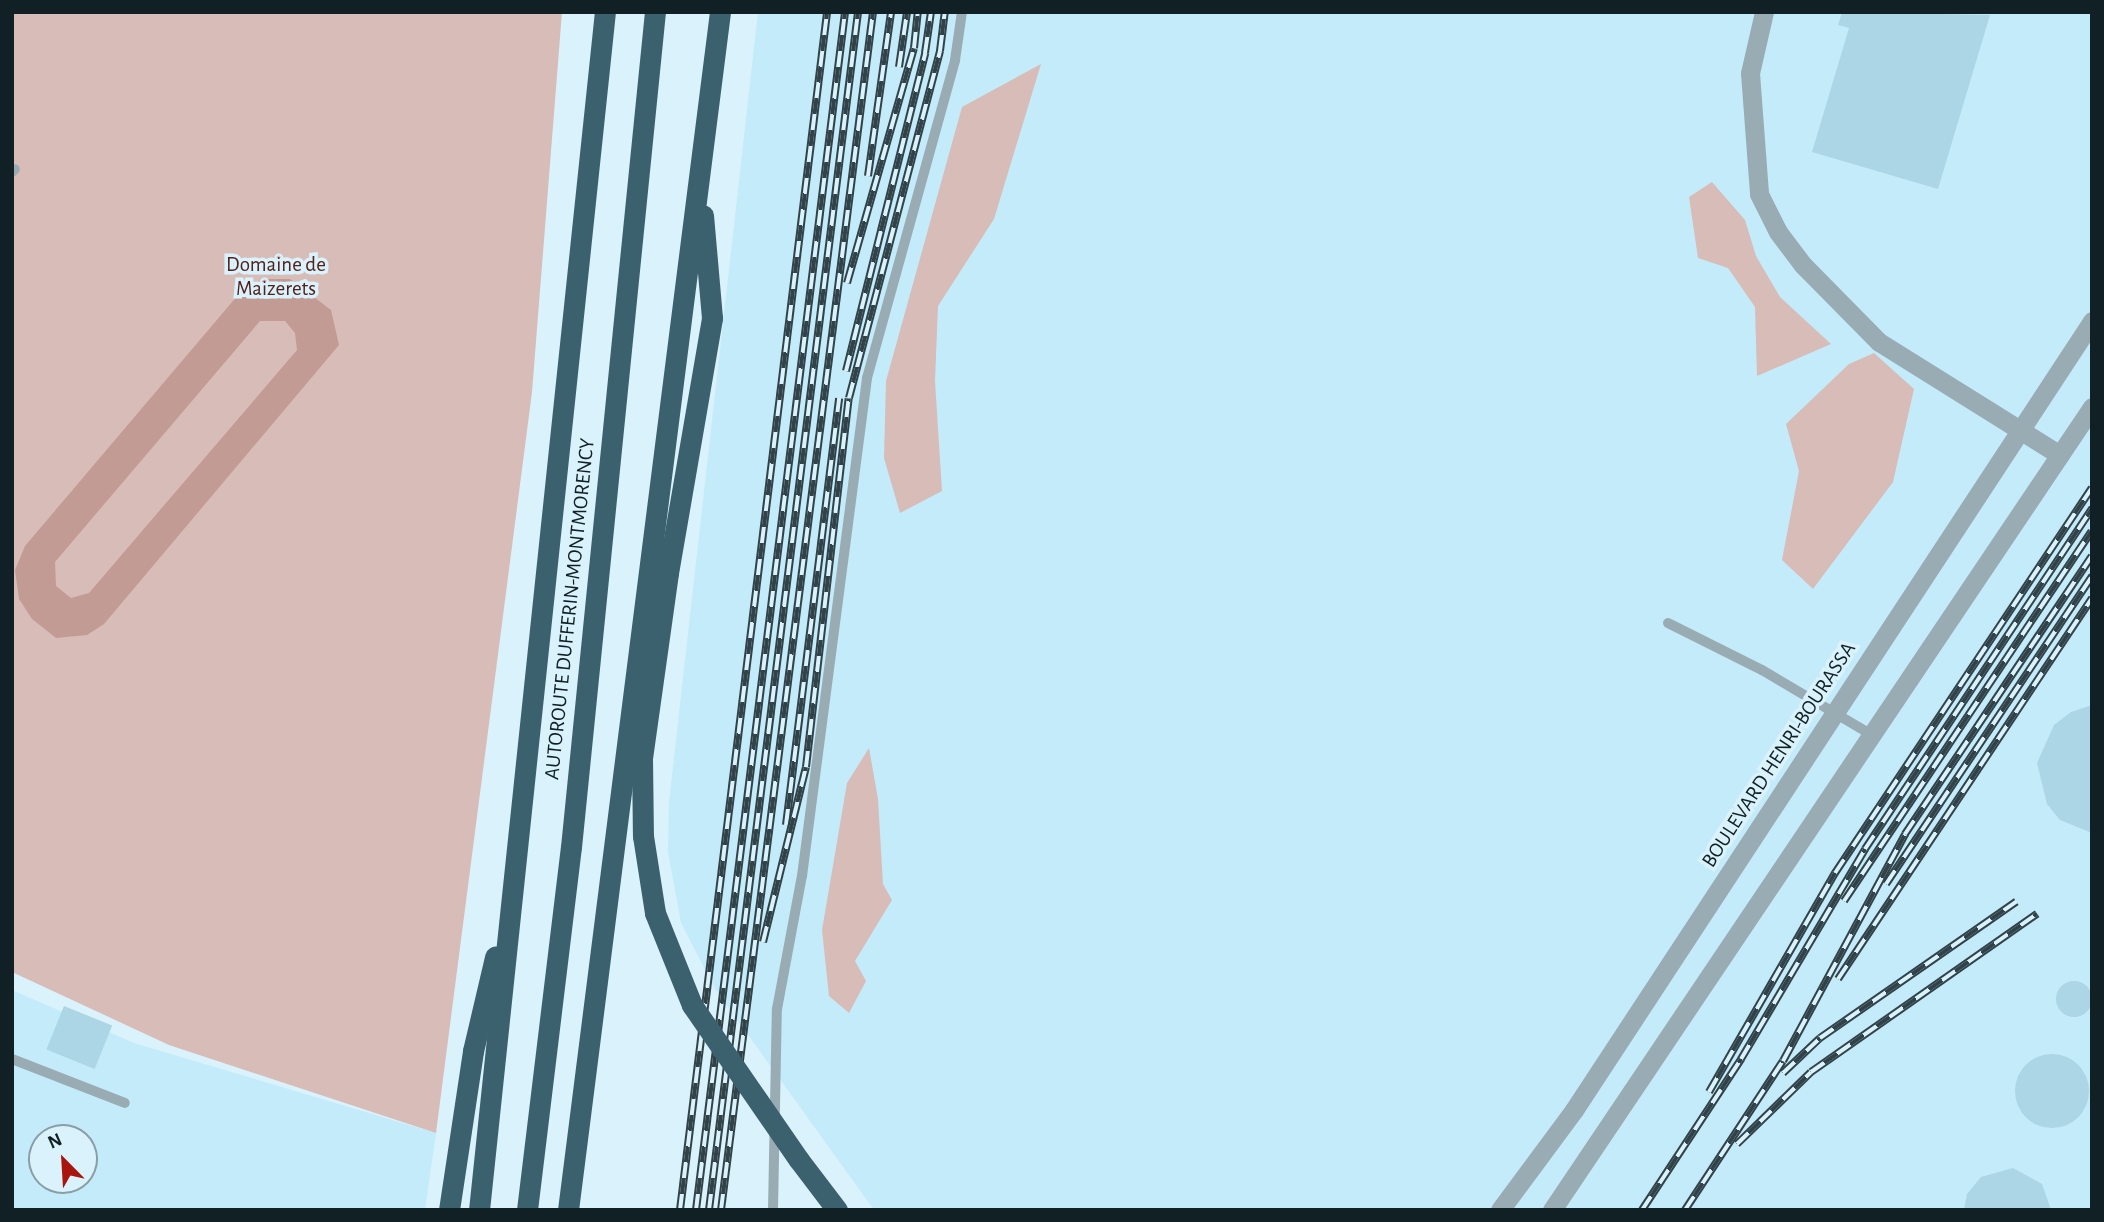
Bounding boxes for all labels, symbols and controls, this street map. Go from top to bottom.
park label: Domaine de Maizerets [226,252,326,302]
street label: AUTOROUTE DUFFERIN-MONTMORENCY [540,437,600,781]
street label: BOULEVARD HENRI-BOURASSA [1697,638,1861,872]
north arrow [28,1124,98,1194]
text: N [45,1130,65,1153]

